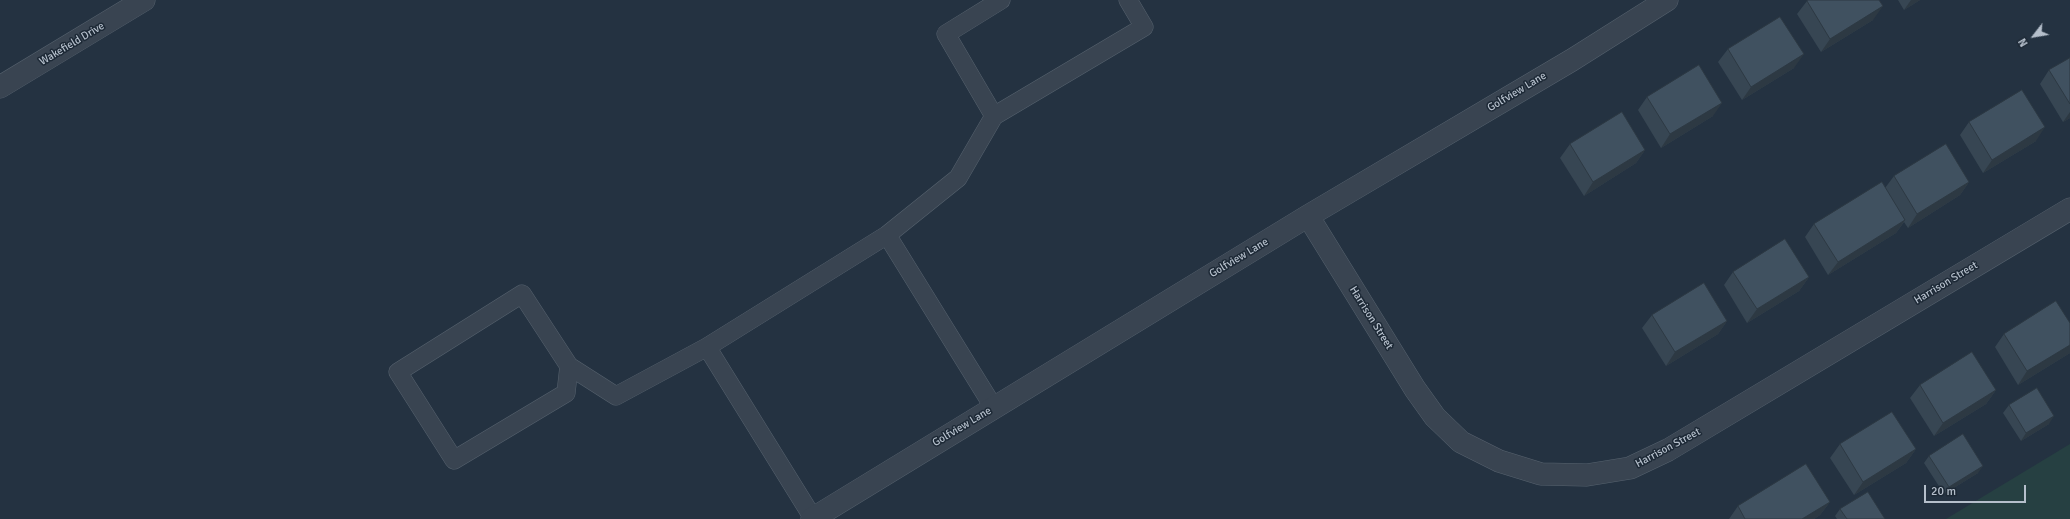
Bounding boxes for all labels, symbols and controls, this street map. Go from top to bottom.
north arrow [2014,16,2054,56]
street label: Wakefield Drive [37,19,107,69]
text: N [2016,36,2031,49]
street label: Golfview Lane [1485,69,1549,115]
street label: Golfview Lane [1207,235,1271,281]
street label: Harrison Street [1912,259,1980,307]
street label: Harrison Street [1346,284,1396,352]
street label: Golfview Lane [930,404,994,450]
street label: Harrison Street [1633,425,1703,471]
scale bar [1926,477,2028,503]
text: 20 m [1931,484,1956,499]

